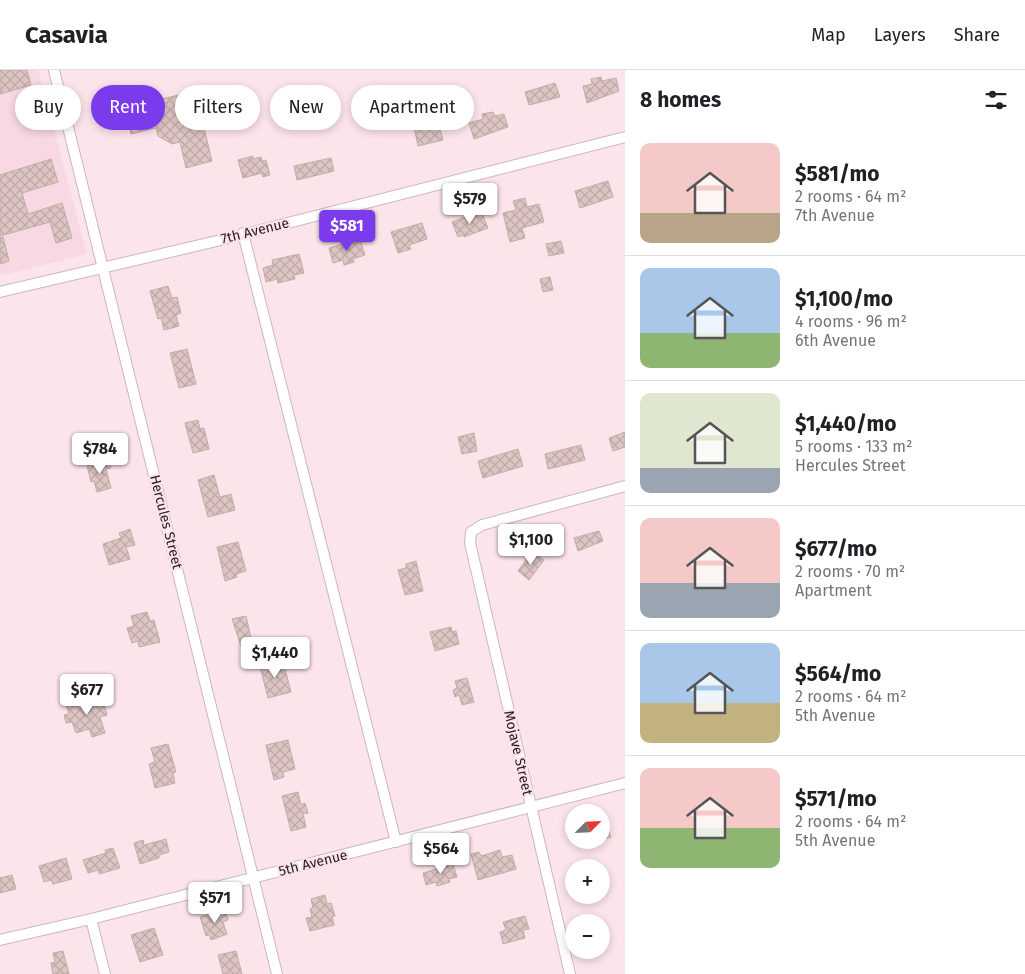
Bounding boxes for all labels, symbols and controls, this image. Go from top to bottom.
text: Casavia [25,21,108,49]
text: Map [811,24,846,46]
text: Layers [874,24,926,46]
text: Share [954,24,1000,46]
chip: Buy [15,85,81,130]
chip: Rent [91,85,165,130]
chip: Filters [175,85,260,130]
chip: New [270,85,341,130]
chip: Apartment [351,85,474,130]
icon: filters [982,86,1010,114]
text: 8 homes [640,87,721,113]
text: $581/mo [795,161,879,187]
icon: home [680,163,740,223]
pin: $579 [440,182,500,225]
text: 2 rooms · 64 m² [795,187,906,206]
text: $579 [453,189,487,208]
text: 7th Avenue [795,206,875,225]
pin: $581 [317,210,377,252]
street label: 7th Avenue [219,214,291,248]
text: $581 [330,216,364,235]
text: $1,100/mo [795,286,893,312]
icon: home [680,288,740,348]
text: 4 rooms · 96 m² [795,312,907,331]
text: 6th Avenue [795,331,876,350]
text: $1,440/mo [795,411,896,437]
icon: home [680,413,740,473]
pin: $784 [70,432,130,475]
text: 5 rooms · 133 m² [795,437,912,456]
text: $784 [83,439,117,458]
text: Hercules Street [795,456,906,475]
street label: Hercules Street [146,473,186,572]
pin: $1,100 [490,524,572,566]
text: $1,100 [509,530,553,549]
text: $677/mo [795,536,877,562]
icon: home [680,538,740,598]
text: 2 rooms · 70 m² [795,562,905,581]
text: Apartment [795,581,872,600]
pin: $1,440 [234,636,316,679]
text: $1,440 [252,643,298,662]
text: $564/mo [795,661,881,687]
icon: home [680,663,740,723]
pin: $677 [57,674,117,716]
text: $677 [71,680,103,699]
text: 2 rooms · 64 m² [795,687,906,706]
text: 5th Avenue [795,706,875,725]
street label: Mojave Street [500,709,536,798]
text: $571/mo [795,786,877,812]
icon: home [680,788,740,848]
north arrow [565,804,610,849]
map controls [565,804,610,959]
text: 2 rooms · 64 m² [795,812,906,831]
text: 5th Avenue [795,831,875,850]
pin: $564 [411,832,471,875]
text: $564 [423,839,459,858]
street label: 5th Avenue [277,846,349,880]
button: + [565,859,610,904]
pin: $571 [185,882,245,924]
text: $571 [199,888,231,907]
button: − [565,914,610,959]

